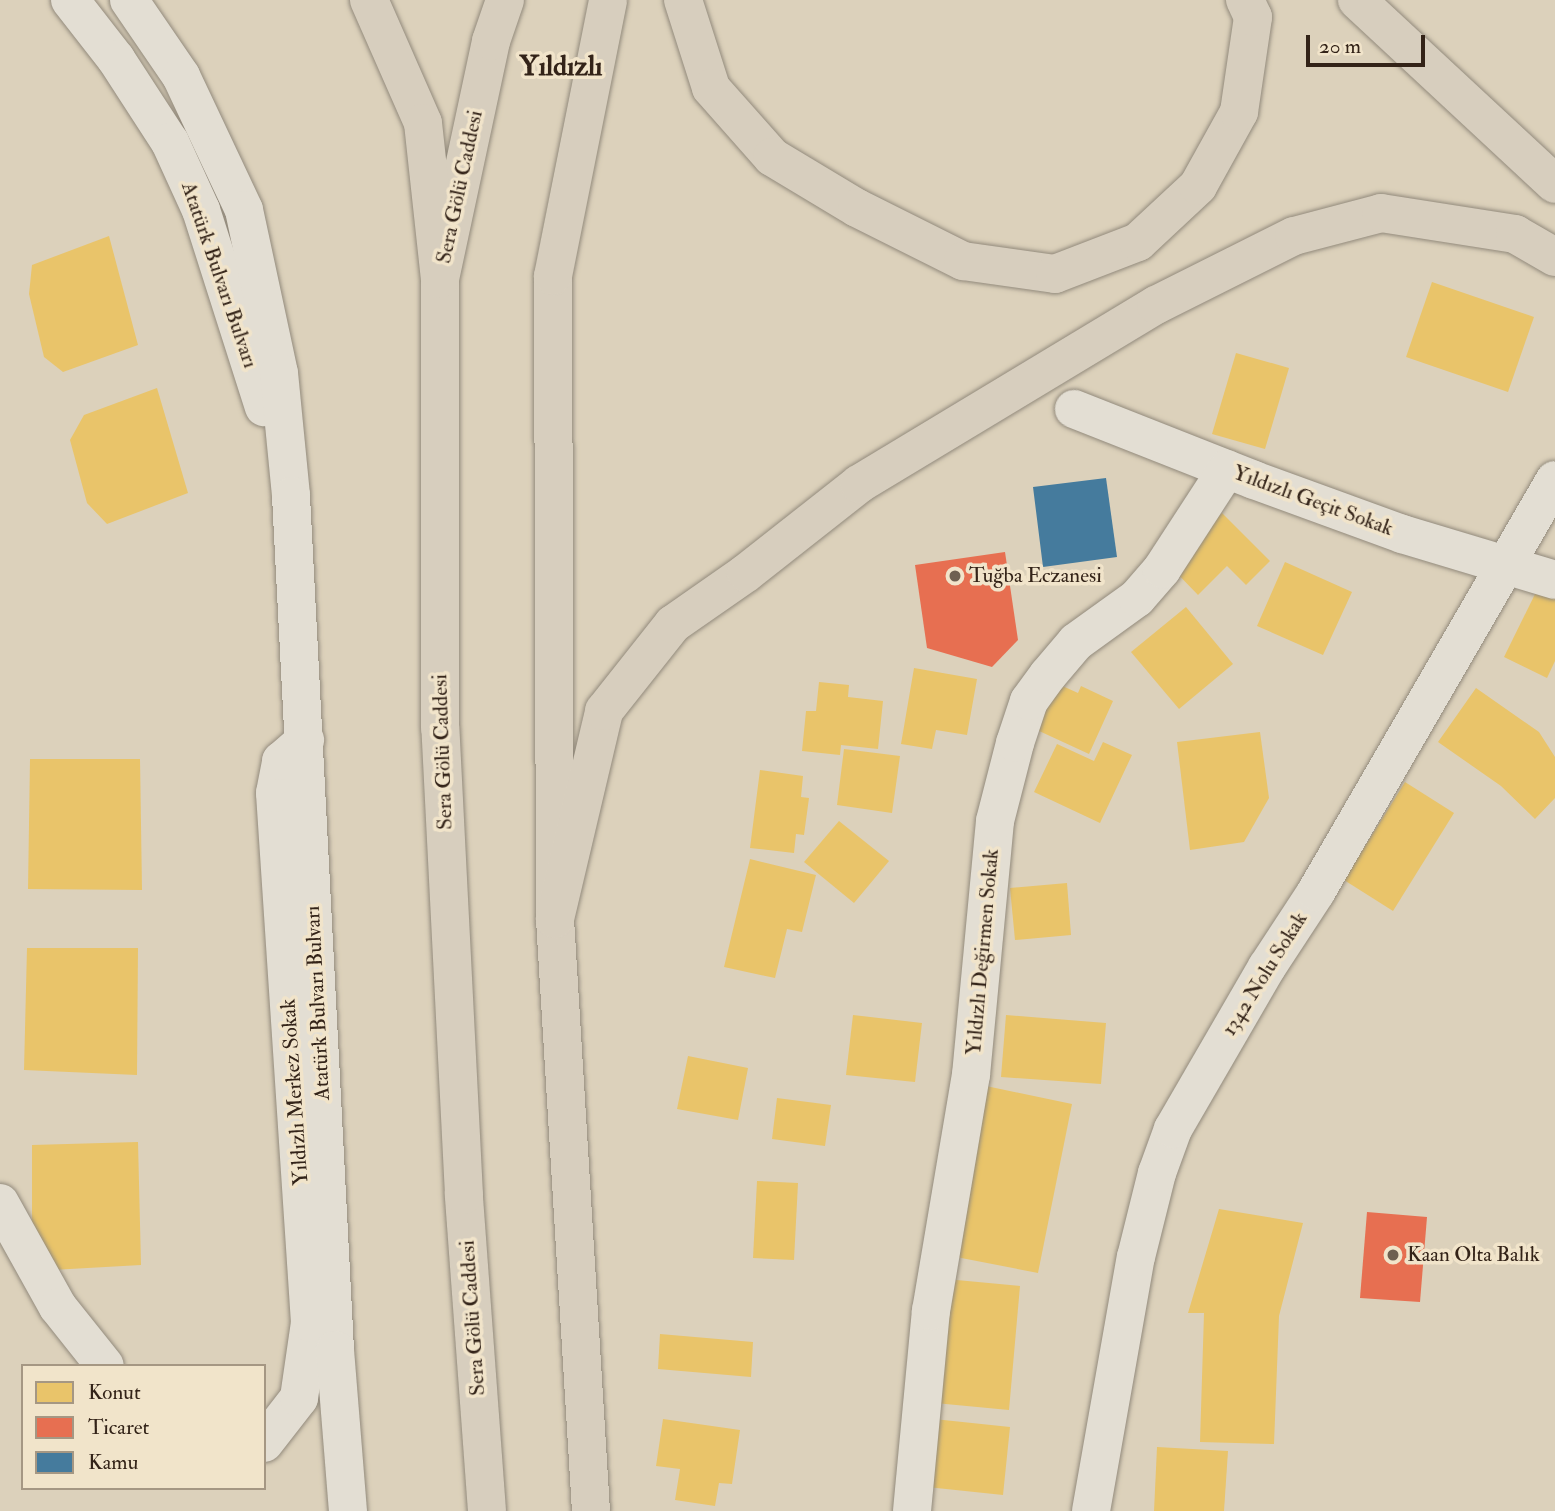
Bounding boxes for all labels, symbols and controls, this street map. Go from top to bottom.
scale bar [1310,21,1429,65]
text: 20 m [1319,33,1361,60]
district label: Yıldızlı [519,50,603,84]
street label: Sera Gölü Caddesi [431,108,489,266]
street label: Atatürk Bulvarı Bulvarı [175,179,263,371]
street label: Yıldızlı Geçit Sokak [1229,460,1397,542]
place label: Tuğba Eczanesi [969,563,1102,589]
marker: Tuğba Eczanesi [947,568,963,584]
street label: Sera Gölü Caddesi [428,674,458,830]
street label: Yıldızlı Değirmen Sokak [961,848,1005,1056]
street label: Atatürk Bulvarı Bulvarı [300,905,336,1101]
street label: 1342 Nolu Sokak [1217,908,1313,1040]
street label: Yıldızlı Merkez Sokak [276,998,314,1186]
street label: Sera Gölü Caddesi [455,1239,491,1397]
place label: Kaan Olta Balık [1407,1242,1540,1268]
marker: Kaan Olta Balık [1385,1247,1401,1263]
legend [21,1364,266,1490]
text: Konut [88,1379,141,1406]
text: Ticaret [88,1414,149,1441]
text: Kamu [88,1449,138,1476]

